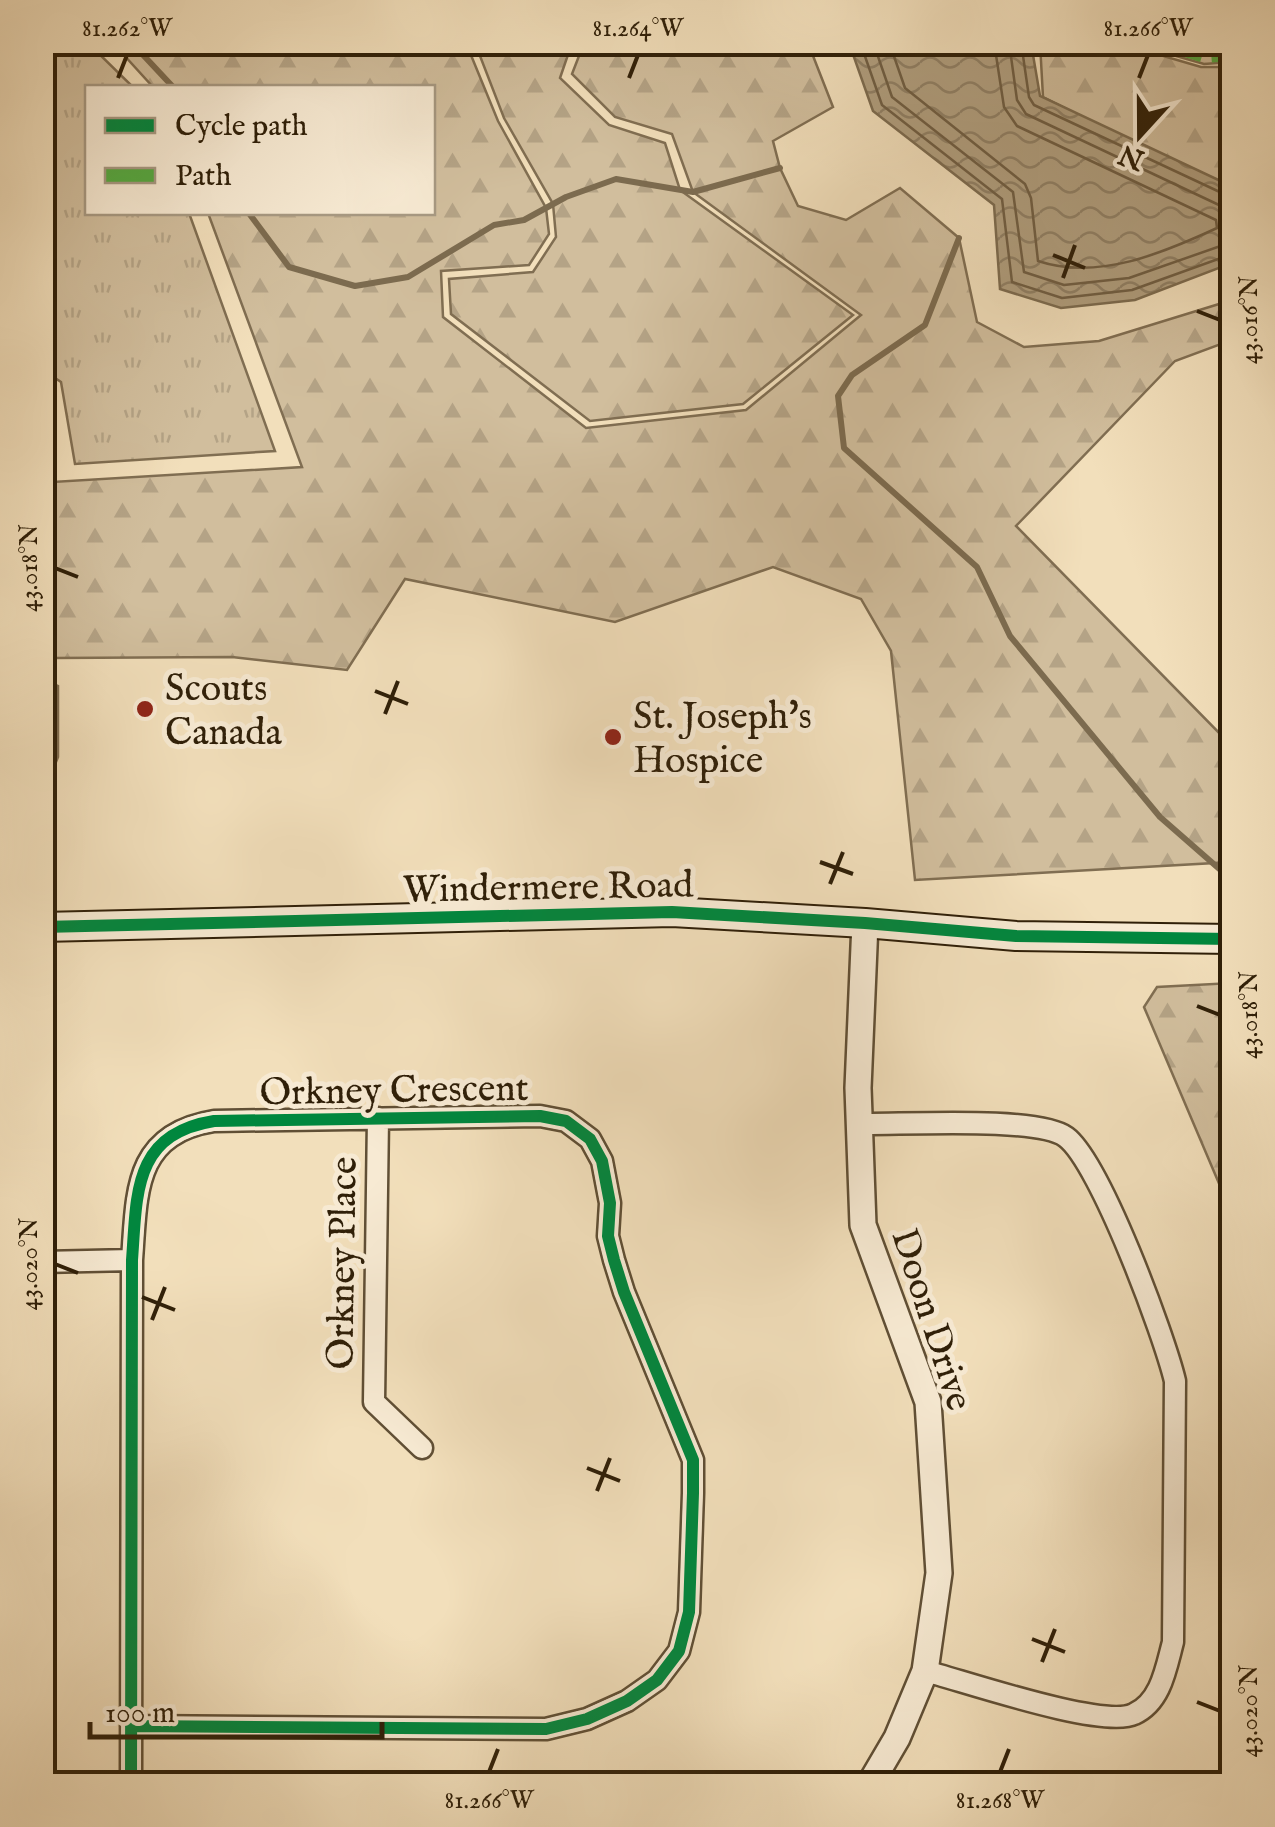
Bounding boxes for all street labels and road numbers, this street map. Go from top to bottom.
street label: Windermere Road [402,862,694,916]
street label: Orkney Crescent [259,1066,529,1118]
street label: Orkney Place [318,1156,370,1370]
street label: Doon Drive [878,1223,982,1417]

